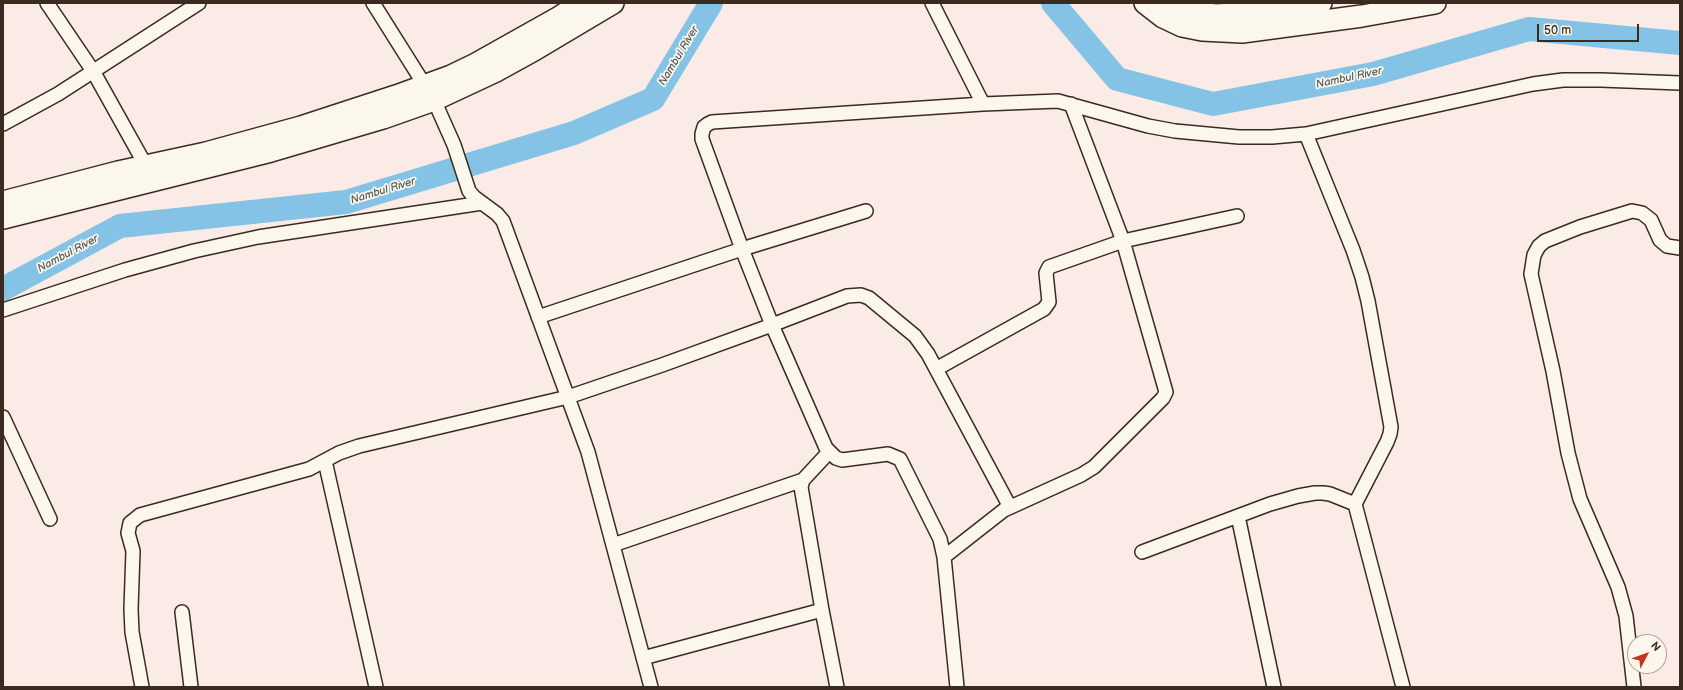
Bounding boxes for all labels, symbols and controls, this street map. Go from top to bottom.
scale bar [1539,16,1641,42]
text: 50 m [1544,23,1571,38]
water label: Nambul River [656,24,702,88]
water label: Nambul River [1315,65,1383,91]
water label: Nambul River [349,175,417,207]
water label: Nambul River [35,232,101,276]
north arrow [1627,634,1667,674]
text: N [1648,639,1663,654]

